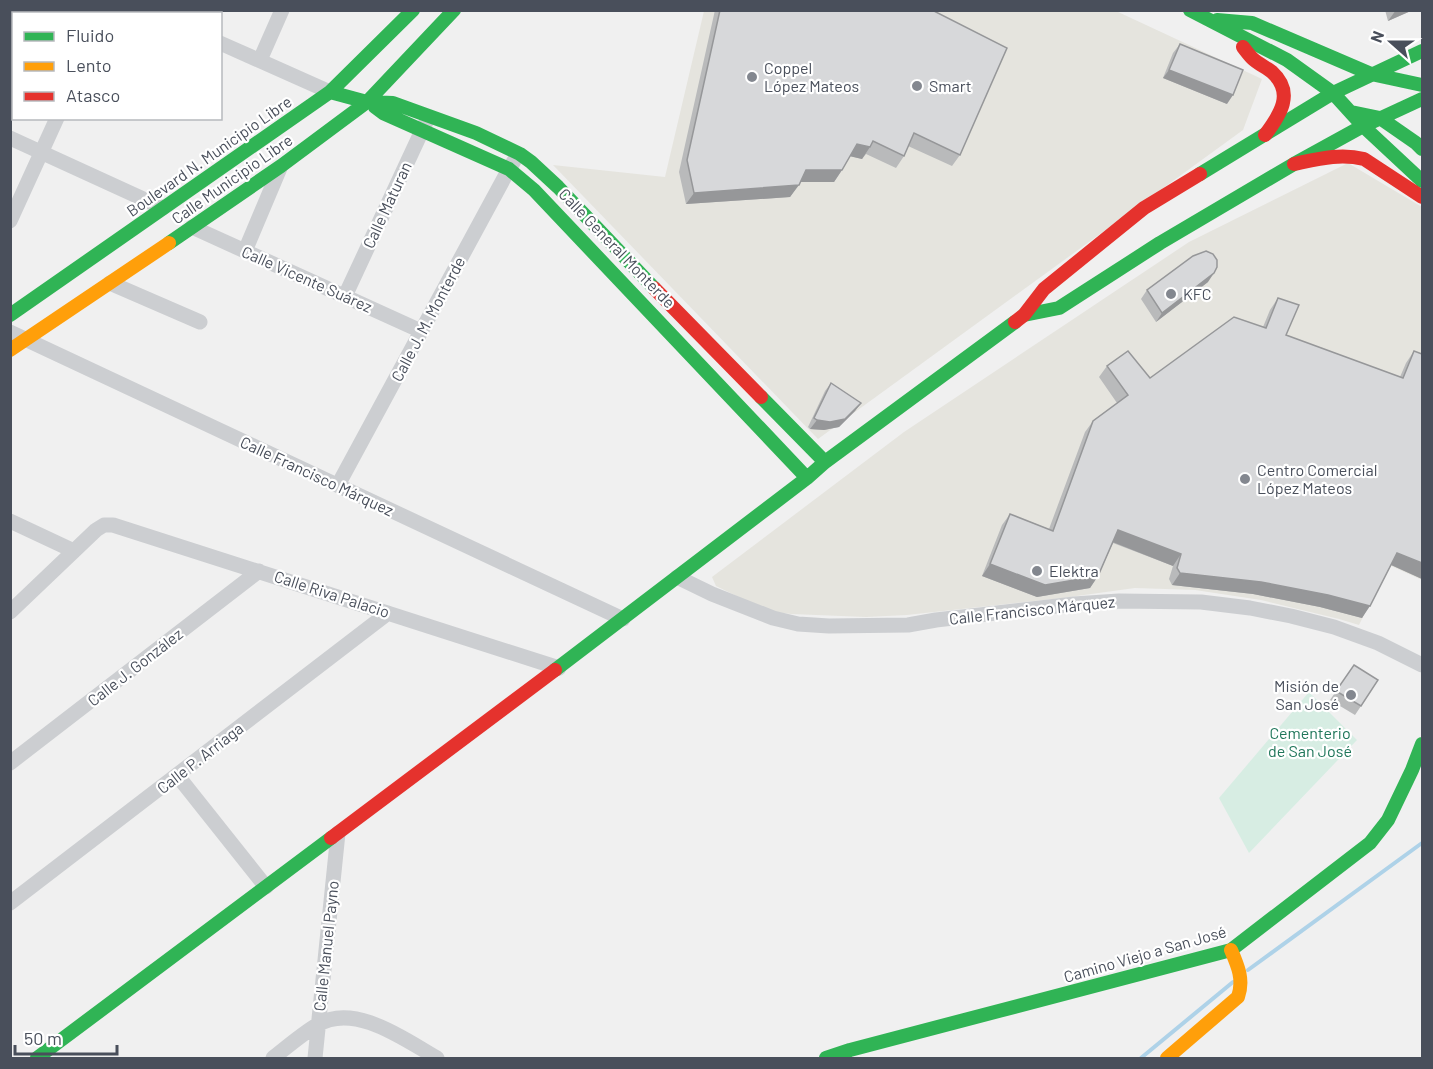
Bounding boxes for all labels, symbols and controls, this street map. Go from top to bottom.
legend [12,12,222,120]
north arrow [1361,12,1421,72]
text: Fluido [66,24,114,46]
text: N [1366,28,1387,45]
text: Lento [66,54,112,76]
place label: Coppel López Mateos [764,58,859,95]
marker: Coppel López Mateos [745,70,759,84]
place label: Smart [929,76,972,95]
marker: Smart [910,79,924,93]
text: Atasco [66,84,120,106]
street label: Boulevard N. Municipio Libre [122,91,295,220]
street label: Calle Municipio Libre [168,130,296,227]
street label: Calle Maturan [358,158,415,251]
street label: Calle General Monterde [555,184,679,311]
street label: Calle Vicente Suárez [239,241,375,316]
street label: Calle J. M. Monterde [387,253,468,384]
place label: KFC [1183,284,1212,303]
marker: KFC [1164,287,1178,301]
street label: Calle Francisco Márquez [238,432,397,519]
place label: Centro Comercial López Mateos [1257,460,1377,497]
marker: Centro Comercial López Mateos [1238,472,1252,486]
place label: Elektra [1049,561,1099,580]
marker: Elektra [1030,564,1044,578]
street label: Calle Riva Palacio [272,566,392,621]
street label: Calle Francisco Márquez [948,591,1116,628]
street label: Calle J. González [83,624,186,710]
place label: Misión de San José [1274,676,1339,713]
marker: Misión de San José [1344,688,1358,702]
street label: Calle P. Arriaga [153,718,246,797]
park label: Cementerio de San José [1268,723,1352,760]
street label: Calle Manuel Payno [309,880,342,1012]
street label: Camino Viejo a San José [1061,921,1228,986]
scale bar [15,1018,117,1056]
text: 50 m [24,1027,62,1049]

